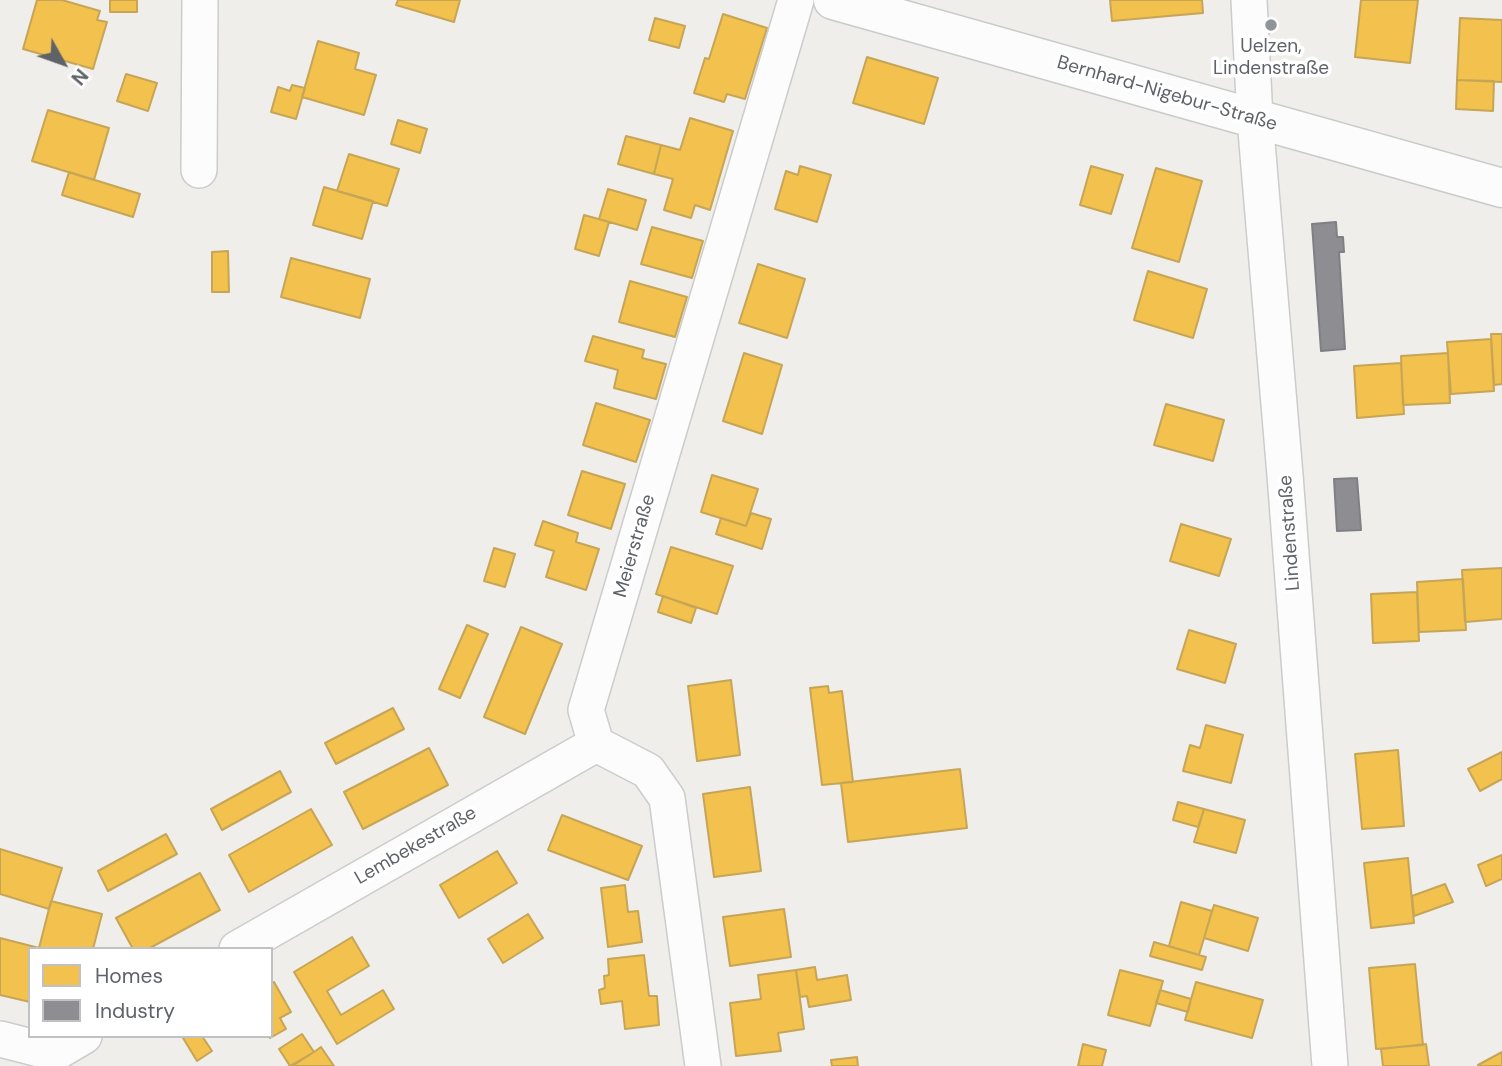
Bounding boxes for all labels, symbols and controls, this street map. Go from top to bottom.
marker: Uelzen, Lindenstraße [1263,17,1279,33]
north arrow [28,28,98,98]
place label: Uelzen, Lindenstraße [1213,36,1329,80]
street label: Bernhard-Nigebur-Straße [1054,52,1280,136]
text: N [65,63,94,90]
street label: Lindenstraße [1275,474,1305,592]
street label: Meierstraße [609,492,661,600]
street label: Lembekestraße [351,802,481,890]
legend [28,947,273,1038]
text: Homes [95,962,163,990]
text: Industry [95,997,175,1025]

